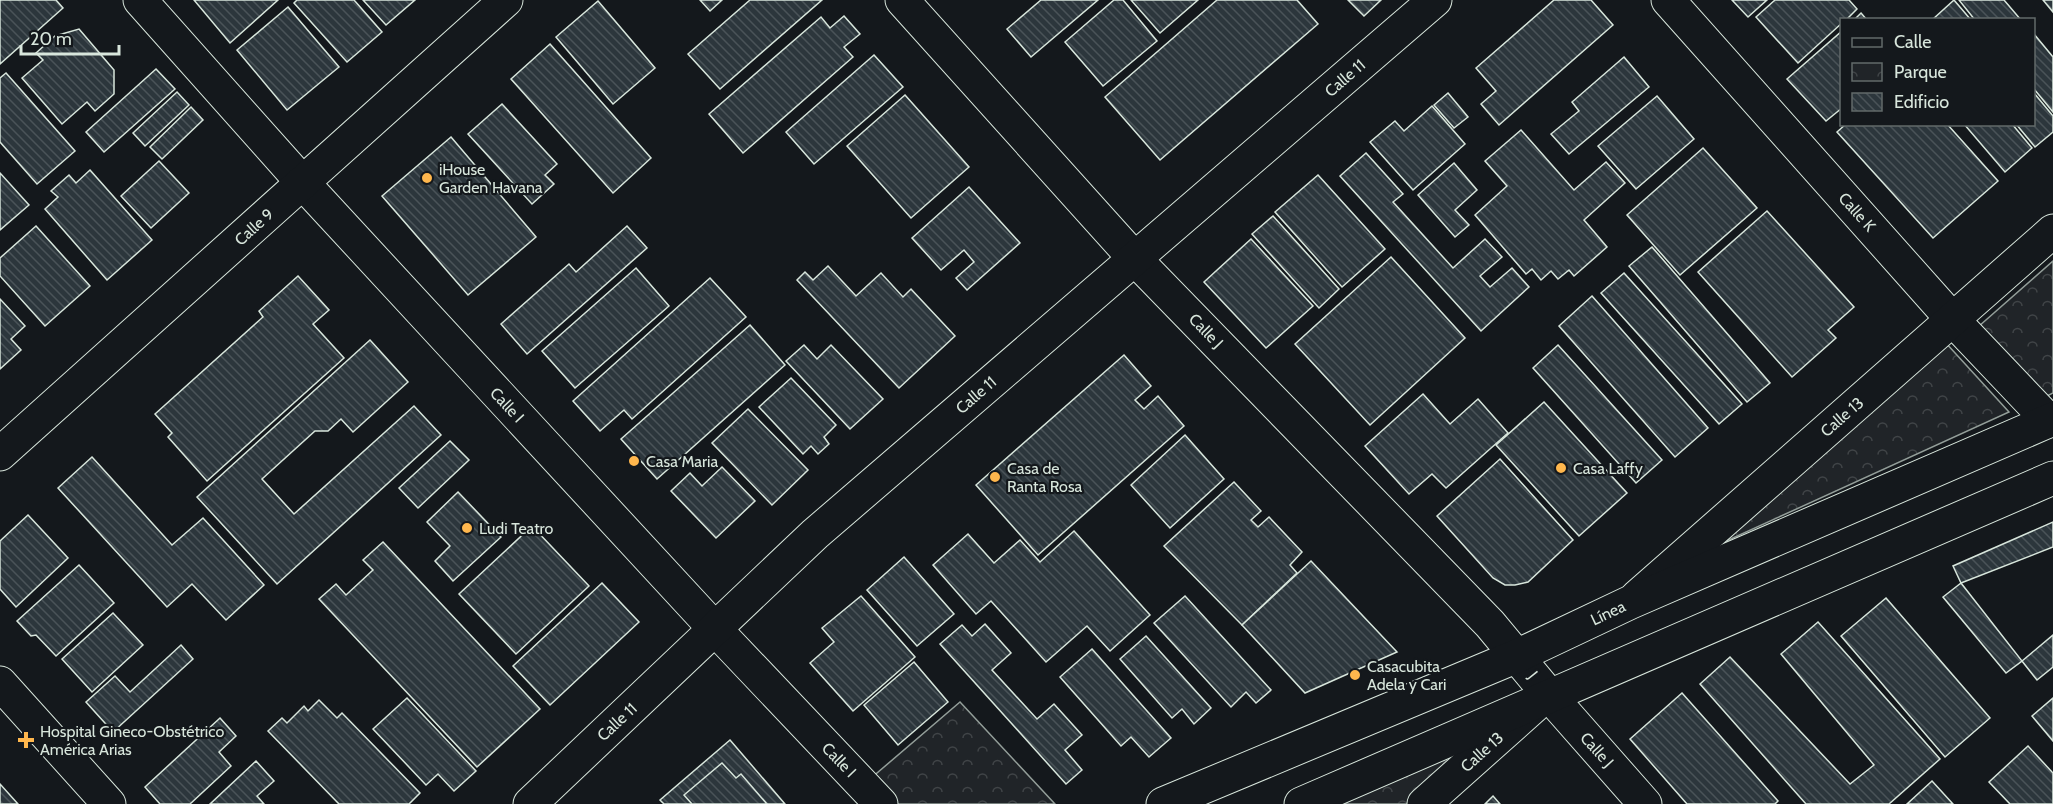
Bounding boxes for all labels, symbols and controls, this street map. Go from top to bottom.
scale bar [21,18,118,56]
legend [1840,18,2035,126]
text: 20 m [30,28,72,50]
text: Calle [1894,31,1931,53]
street label: Calle 11 [1321,55,1369,101]
text: Parque [1894,61,1947,83]
text: Edificio [1894,91,1949,113]
place label: iHouse Garden Havana [439,160,543,197]
marker: iHouse Garden Havana [420,171,434,185]
street label: Calle K [1835,189,1879,235]
street label: Calle 9 [231,205,277,249]
street label: Calle J [1185,310,1227,352]
street label: Calle 11 [952,372,1000,418]
street label: Calle I [486,384,528,426]
street label: Calle 13 [1817,393,1867,441]
place label: Casa Maria [646,452,718,471]
marker: Casa Maria [627,454,641,468]
place label: Casa de Ranta Rosa [1007,459,1083,496]
place label: Casa Laffy [1573,459,1643,478]
marker: Casa Laffy [1554,461,1568,475]
marker: Casa de Ranta Rosa [988,470,1002,484]
place label: Ludi Teatro [479,519,553,538]
marker: Ludi Teatro [460,521,474,535]
street label: Línea [1588,597,1629,629]
place label: Casacubita Adela y Cari [1367,657,1446,694]
street label: J [1524,667,1542,683]
marker: Casacubita Adela y Cari [1348,668,1362,682]
street label: Calle 11 [593,699,641,745]
place label: Hospital Gineco-Obstétrico América Arias [40,722,224,759]
street label: Calle 13 [1457,728,1507,776]
street label: Calle J [1576,728,1618,772]
marker: Hospital Gineco-Obstétrico América Arias [17,731,35,749]
street label: Calle I [818,739,860,781]

